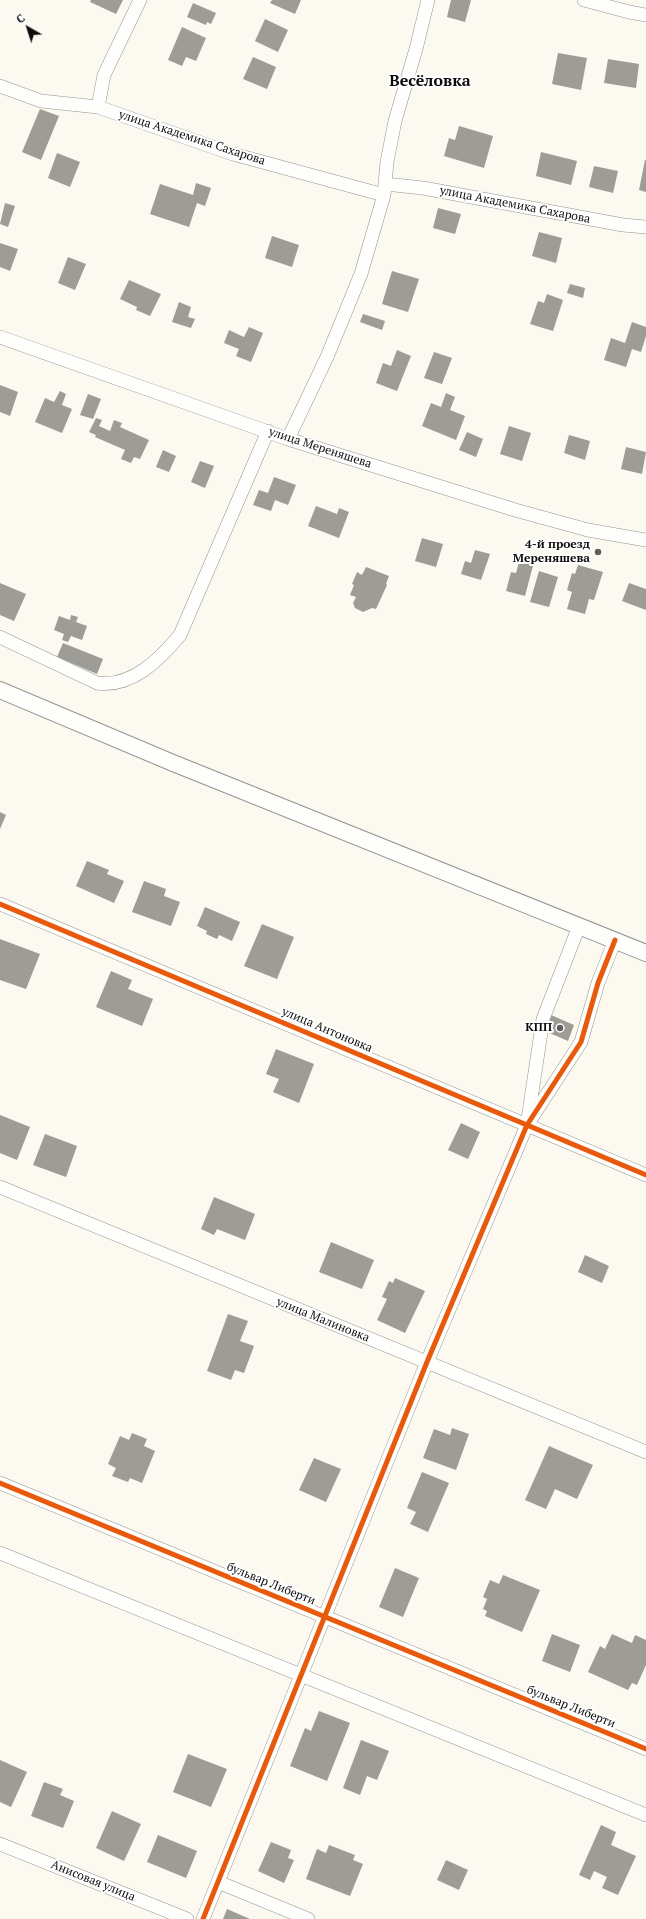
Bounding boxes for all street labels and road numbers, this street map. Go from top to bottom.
street label: улица Академика Сахарова [117,107,267,169]
street label: улица Академика Сахарова [438,183,592,227]
street label: улица Мереняшева [267,425,373,471]
street label: улица Антоновка [280,1004,374,1056]
street label: улица Малиновка [274,1295,372,1345]
street label: бульвар Либерти [225,1560,317,1608]
street label: бульвар Либерти [525,1683,617,1731]
street label: Анисовая улица [49,1858,137,1904]

